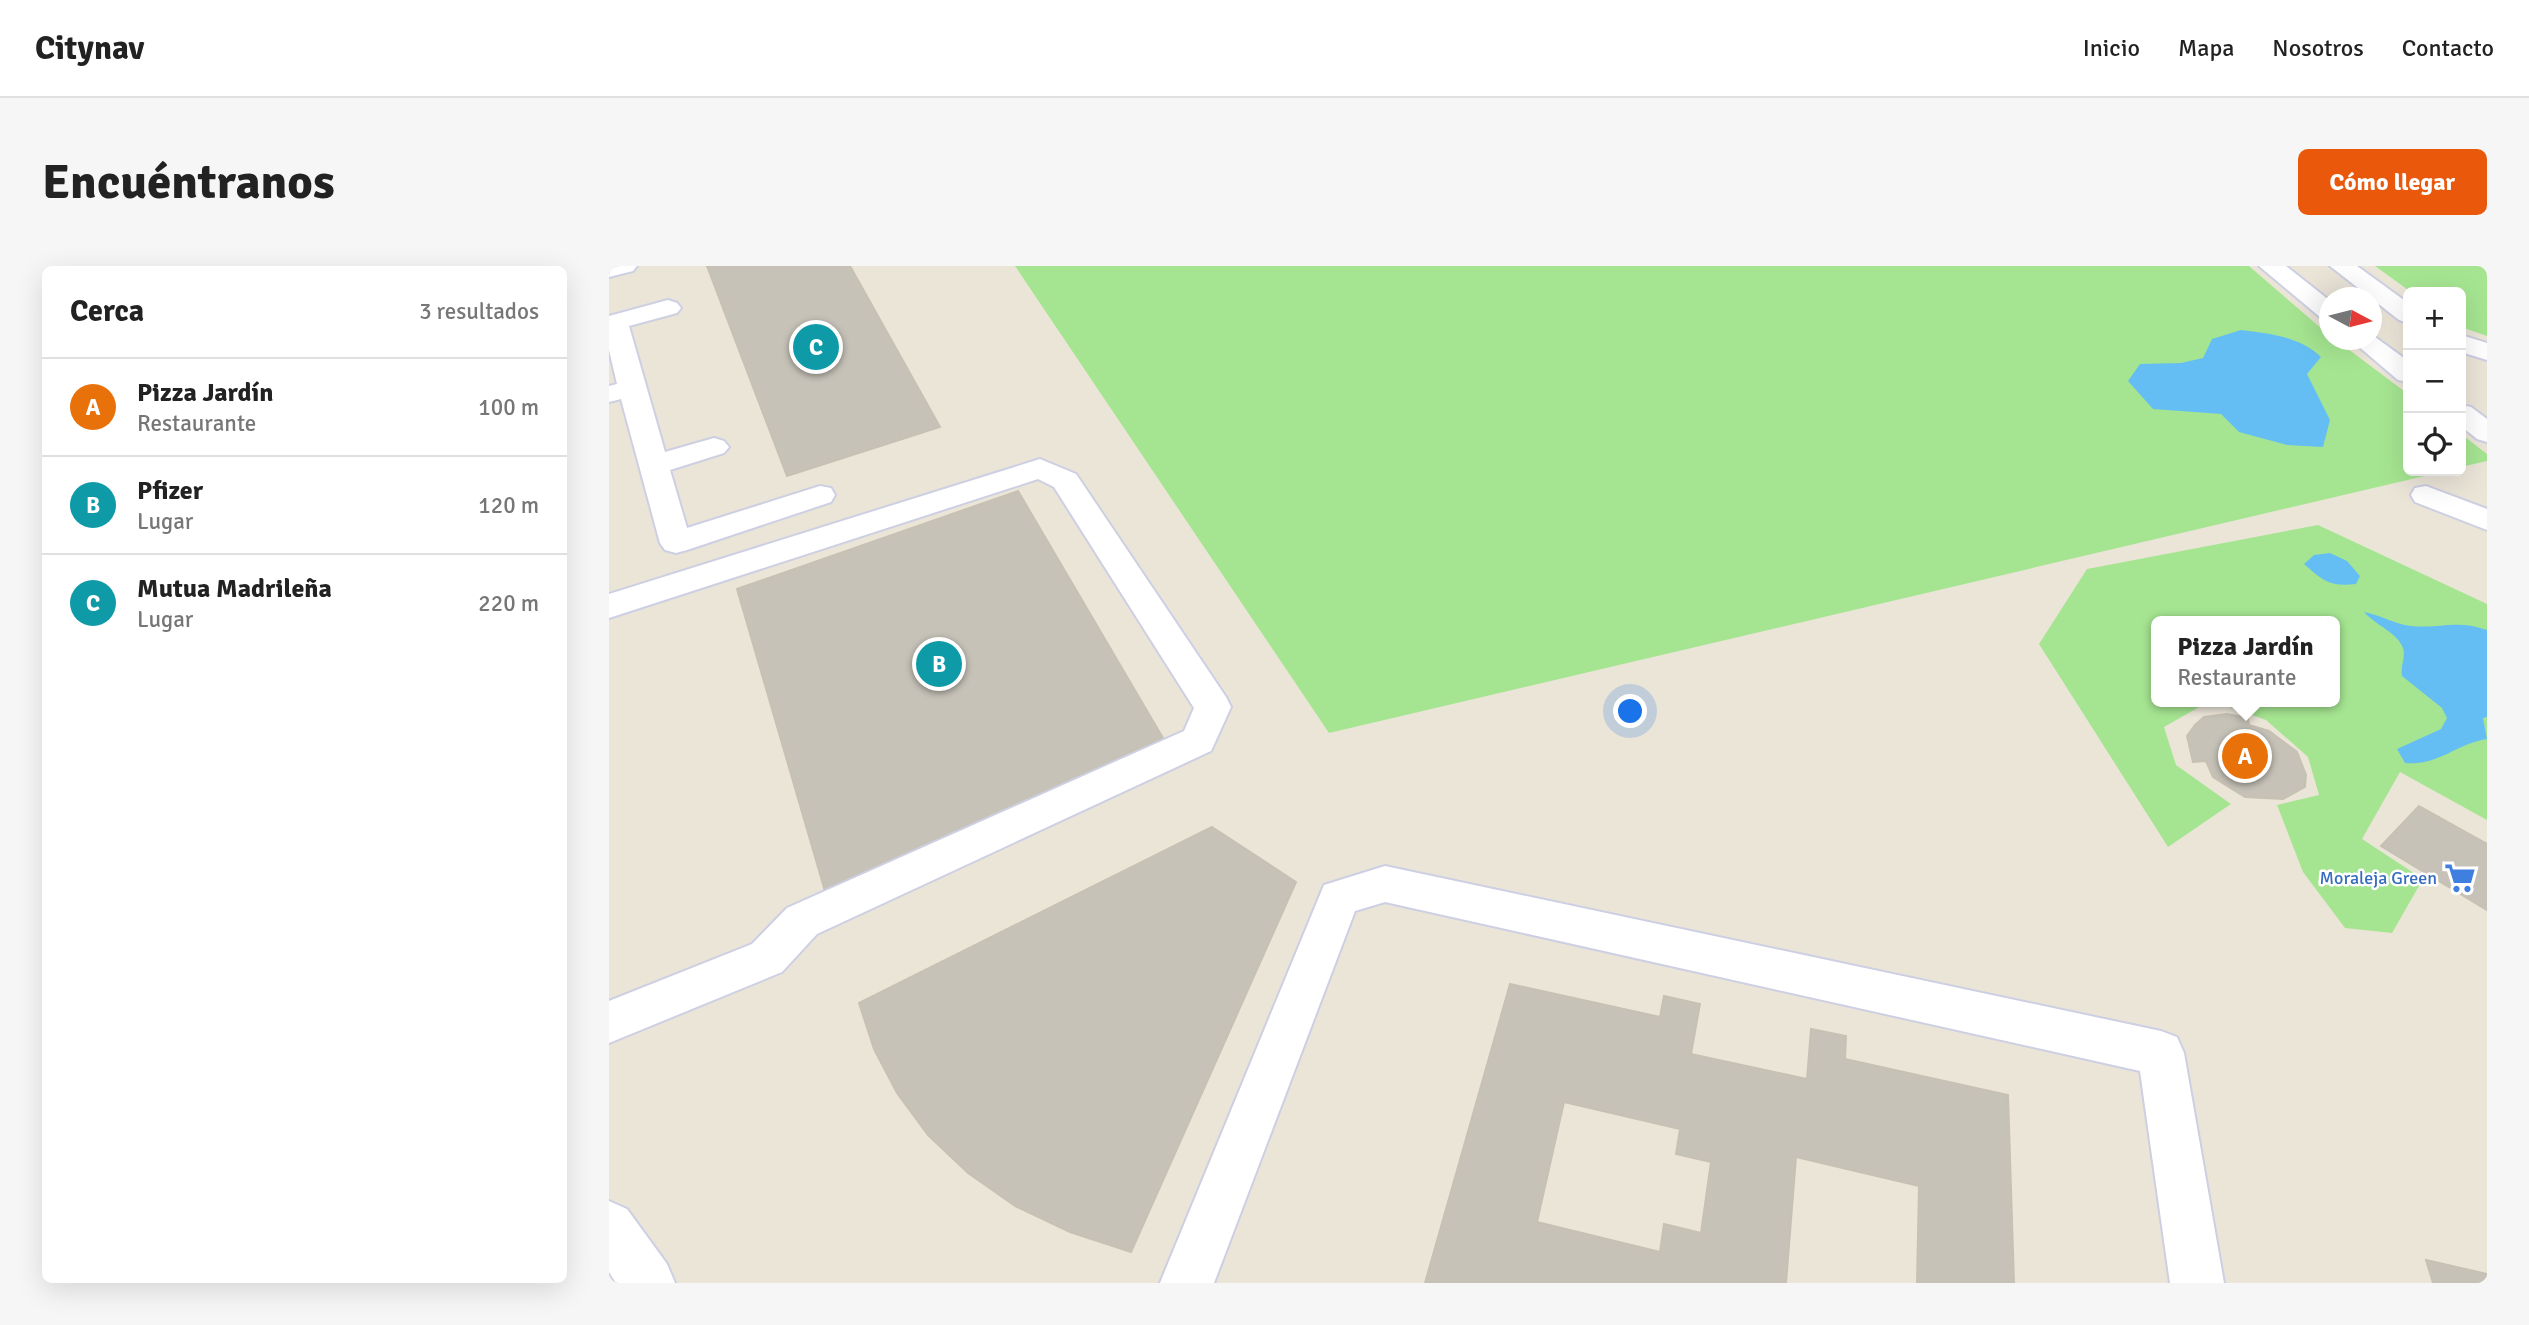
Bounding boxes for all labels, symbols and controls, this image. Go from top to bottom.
text: Citynav [35,28,144,69]
text: Inicio [2083,33,2140,63]
text: Mapa [2178,33,2234,63]
text: Nosotros [2272,33,2364,63]
text: Contacto [2402,33,2494,63]
button: Cómo llegar [2298,149,2487,215]
text: Encuéntranos [42,152,335,212]
north arrow [2319,287,2382,350]
map controls [2403,287,2466,476]
button: + [2403,287,2466,350]
text: Cerca [70,293,144,330]
text: 3 resultados [419,297,539,326]
pin: C [793,321,839,373]
button: − [2403,350,2466,413]
text: Pizza Jardín [137,377,274,409]
text: A [86,393,100,422]
text: 100 m [478,393,539,422]
text: Restaurante [137,409,256,438]
button: locate [2403,413,2466,476]
text: Pfizer [137,475,203,507]
text: B [86,491,100,520]
text: 120 m [478,491,539,520]
text: Lugar [137,507,193,536]
text: Mutua Madrileña [137,573,332,605]
text: C [86,589,100,618]
text: 220 m [478,589,539,618]
text: Lugar [137,605,193,634]
popup [2151,616,2340,707]
text: Pizza Jardín [2177,631,2314,663]
pin: B [916,638,962,690]
text: Restaurante [2177,663,2296,692]
your location [1613,694,1647,728]
pin: A [2222,730,2268,782]
supermarket icon: Moraleja Green [2443,861,2477,895]
place label: Moraleja Green [2320,867,2437,889]

